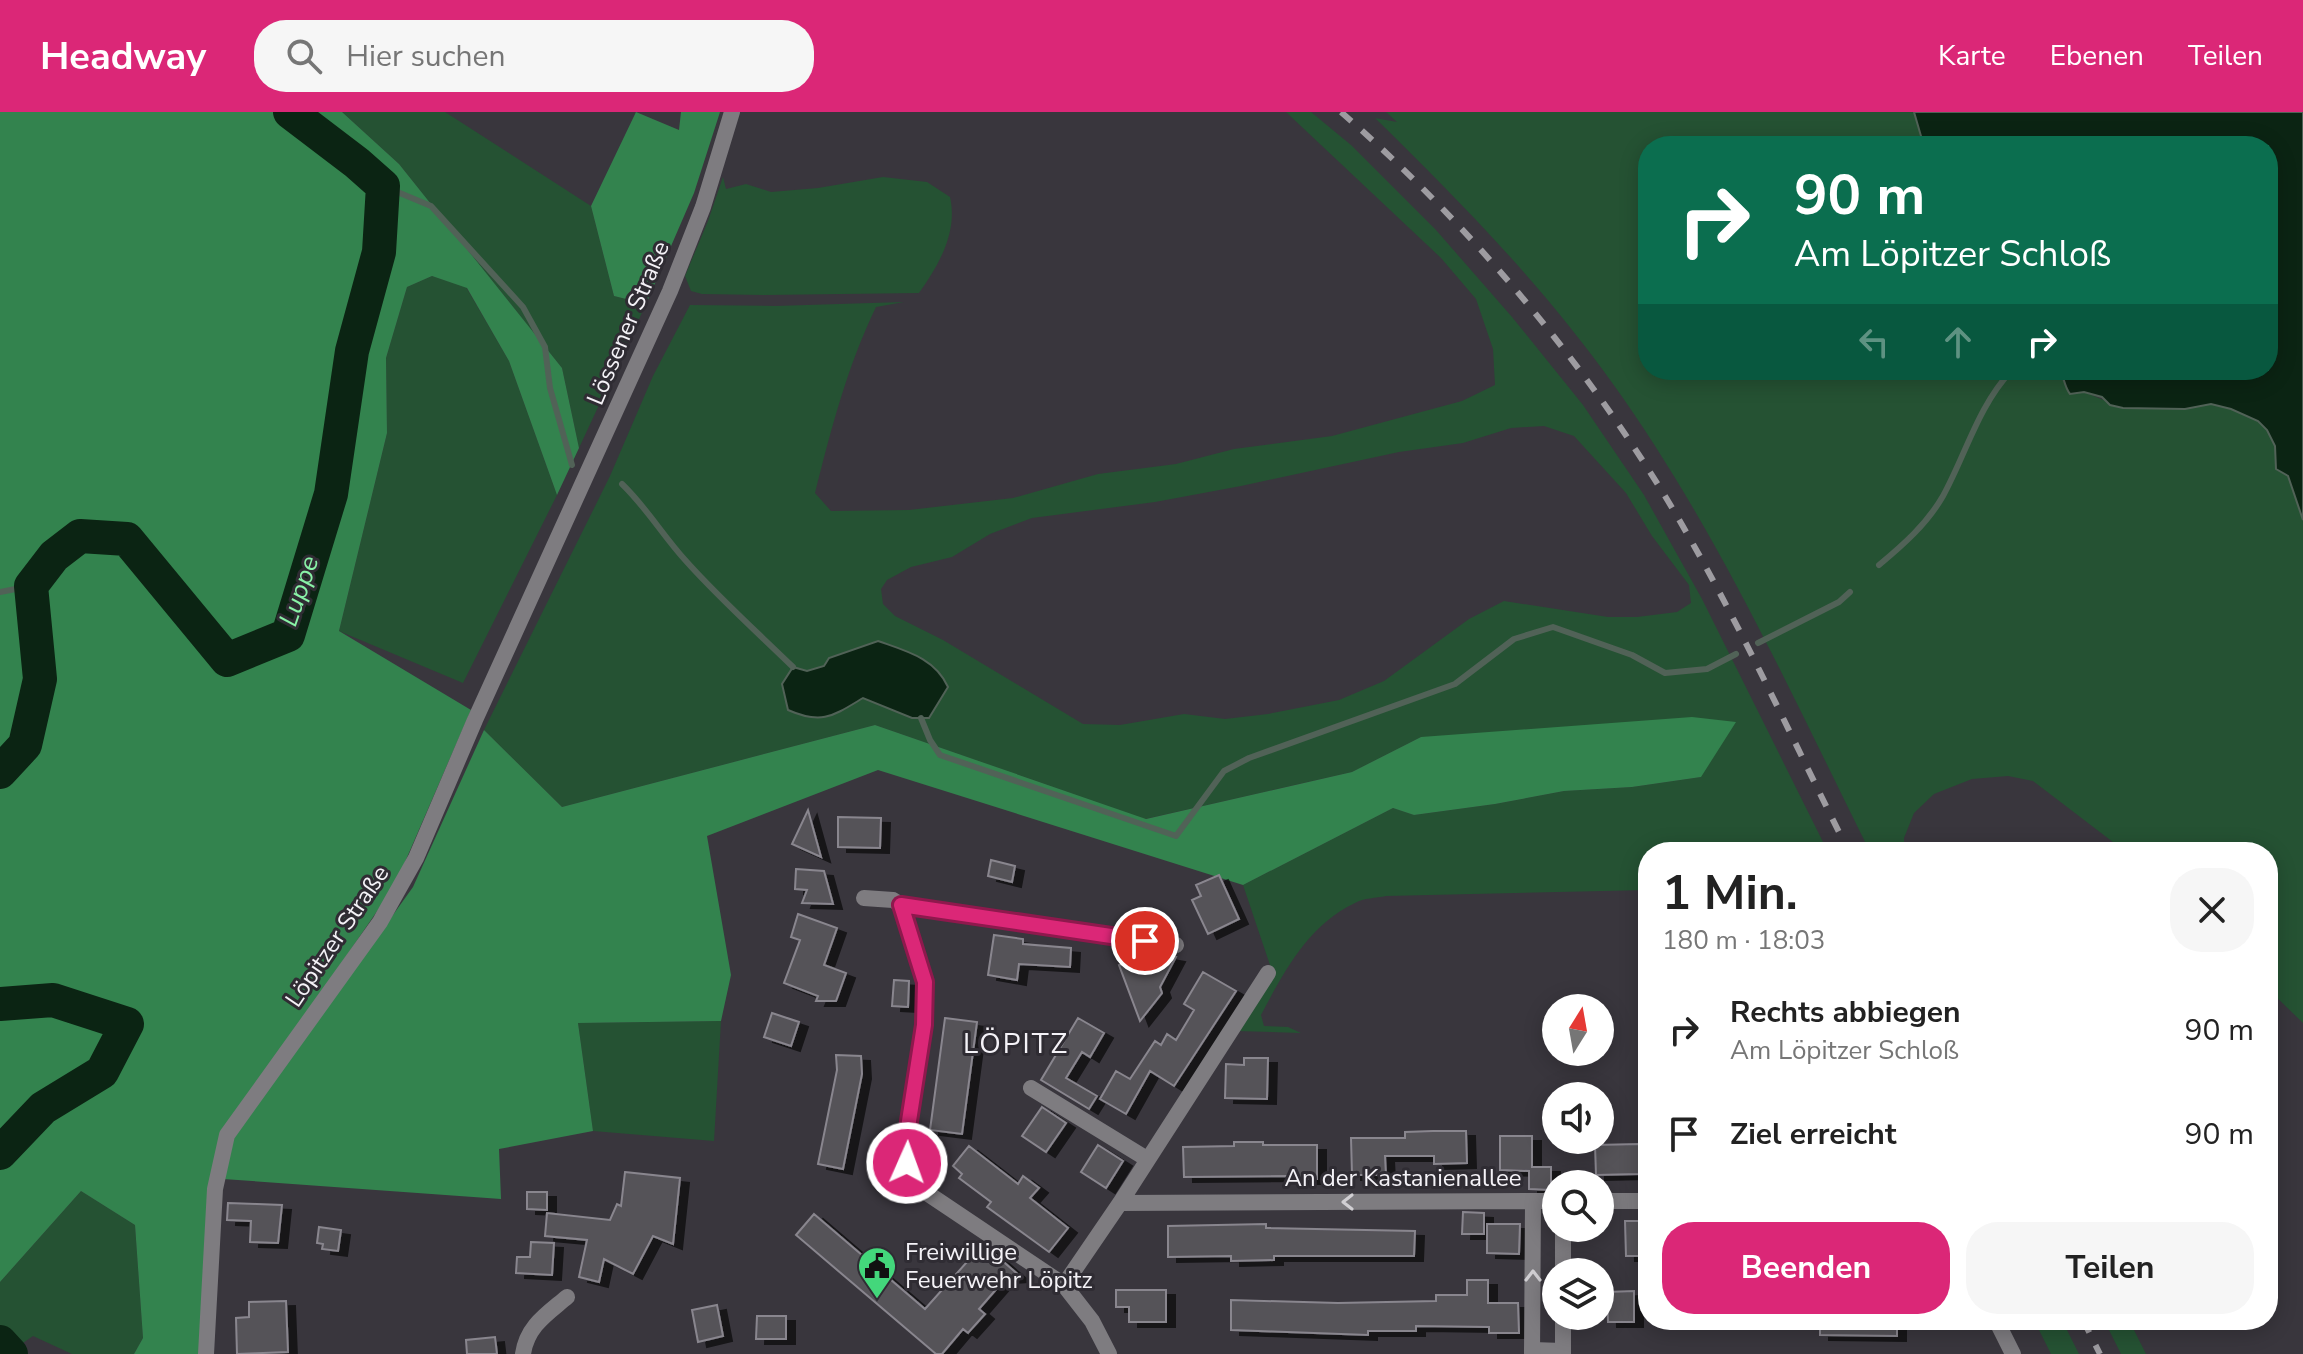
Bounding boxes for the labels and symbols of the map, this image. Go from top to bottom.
street label: Lössener Straße [579,236,677,410]
water label: Luppe [271,551,327,631]
street label: Löpitzer Straße [278,859,396,1013]
pin [1111,907,1179,975]
north arrow [1542,994,1614,1066]
district label: LÖPITZ [963,1025,1069,1063]
position arrow [865,1121,949,1205]
street label: An der Kastanienallee [1284,1162,1522,1194]
one-way arrow [1341,1193,1354,1211]
place label: Freiwillige Feuerwehr Löpitz [905,1236,1093,1296]
public building icon: Freiwillige Feuerwehr Löpitz [856,1245,898,1300]
one-way arrow [1524,1269,1542,1282]

